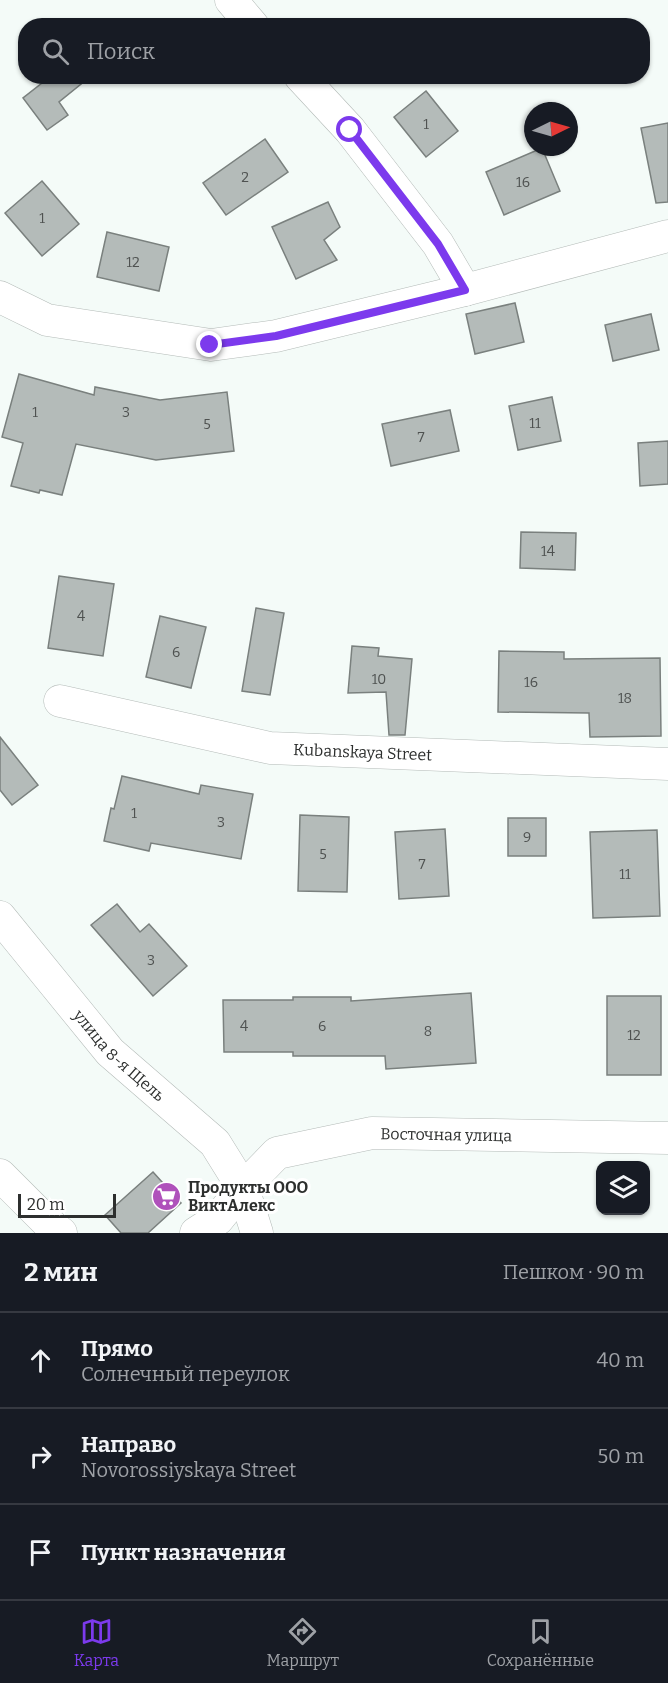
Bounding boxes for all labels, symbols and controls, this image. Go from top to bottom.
search box [18,18,650,84]
icon: search [39,35,72,68]
text: Поиск [87,38,155,65]
north arrow [524,102,578,156]
route start [336,116,362,142]
house number: 1 [423,116,429,133]
house number: 2 [241,169,249,186]
house number: 16 [516,174,530,191]
house number: 1 [39,210,45,227]
house number: 12 [126,254,140,271]
route end [196,331,222,357]
house number: 1 [32,404,38,421]
house number: 3 [122,404,130,421]
house number: 11 [529,415,541,432]
house number: 5 [203,416,211,433]
house number: 7 [417,429,425,446]
house number: 14 [541,543,555,560]
house number: 4 [77,608,85,625]
house number: 6 [172,644,180,661]
house number: 10 [372,671,386,688]
house number: 16 [524,674,538,691]
house number: 18 [618,690,632,707]
street label: Kubanskaya Street [293,739,433,764]
house number: 1 [131,805,137,822]
house number: 3 [217,814,225,831]
house number: 9 [523,829,531,846]
house number: 5 [319,846,327,863]
house number: 7 [418,856,426,873]
house number: 11 [619,866,631,883]
house number: 3 [147,952,155,969]
street label: улица 8-я Щель [69,1005,169,1105]
house number: 4 [240,1018,248,1035]
house number: 6 [318,1018,326,1035]
house number: 8 [424,1023,432,1040]
house number: 12 [627,1027,641,1044]
street label: Восточная улица [380,1124,513,1145]
map controls [596,1161,650,1215]
button: layers [596,1161,650,1215]
place label: Продукты ООО ВиктАлекс [188,1178,309,1215]
supermarket icon: Продукты ООО ВиктАлекс [151,1180,183,1212]
scale bar [18,1191,116,1218]
text: 20 m [27,1195,64,1214]
text: 2 мин [24,1257,98,1288]
text: Пешком · 90 m [503,1260,644,1284]
text: Прямо [81,1335,153,1362]
icon: ahead [24,1344,57,1377]
text: 40 m [596,1348,644,1372]
text: Солнечный переулок [81,1362,290,1386]
text: Направо [81,1431,176,1458]
icon: right [24,1440,57,1473]
text: 50 m [597,1444,644,1468]
text: Novorossiyskaya Street [81,1458,296,1482]
icon: arrive [24,1536,57,1569]
text: Пункт назначения [81,1539,286,1566]
tab: Карта [74,1615,119,1670]
tab: Маршрут [267,1615,339,1670]
tab: Сохранённые [487,1615,594,1670]

